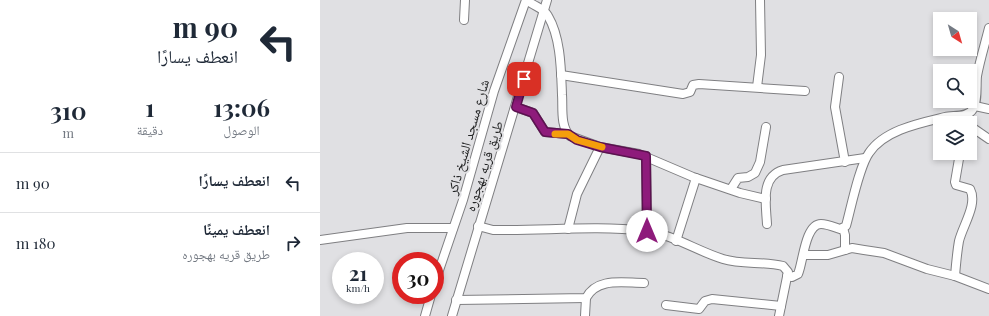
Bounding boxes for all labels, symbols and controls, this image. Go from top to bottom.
text: 90 m [173,8,238,45]
north arrow [933,12,977,56]
map controls [933,12,977,160]
icon: left [252,16,304,68]
text: انعطف يسارًا [157,44,238,68]
pin [507,62,541,96]
button: search [933,64,977,108]
icon: arrive [513,68,535,90]
street label: شارع مسجد الشيخ ذاكر [442,77,494,198]
text: 1 [145,91,154,123]
text: 13:06 [213,91,270,123]
text: 310 [50,94,87,126]
button: layers [933,116,977,160]
street label: طريق قريه بهجوره [460,118,508,214]
text: دقيقة [137,121,163,138]
text: الوصول [224,121,260,138]
text: m [63,124,74,141]
text: انعطف يسارًا [198,170,270,190]
icon: left [282,172,304,194]
text: 90 m [16,173,50,193]
position arrow [626,210,668,252]
text: انعطف يمينًا [203,219,270,239]
icon: right [282,232,304,254]
text: 180 m [16,233,55,253]
text: طريق قريه بهجوره [182,245,270,262]
speed limit sign: 30 [392,252,444,304]
text: 21 [349,259,367,286]
text: km/h [346,281,370,295]

